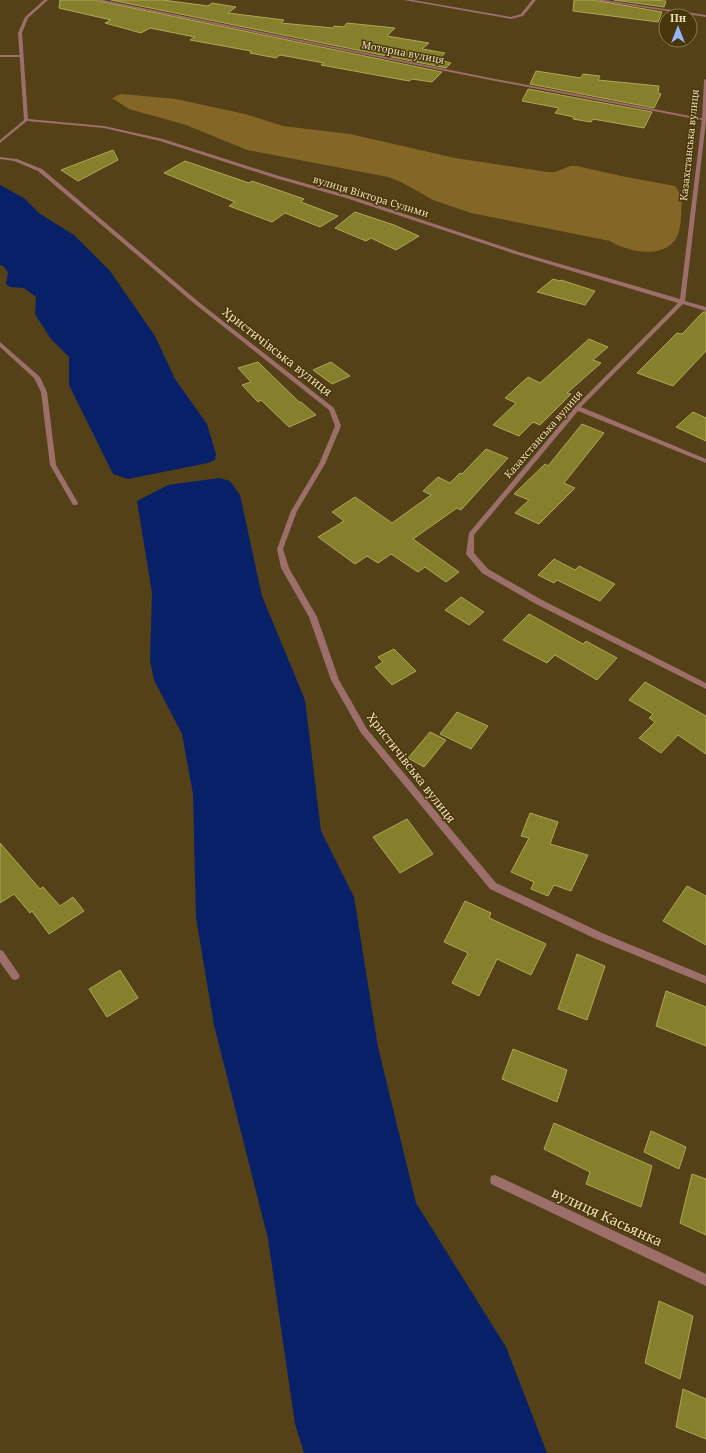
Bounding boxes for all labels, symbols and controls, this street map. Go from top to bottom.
north arrow [658,8,698,48]
text: Пн [670,10,687,25]
street label: Моторна вулиця [360,37,446,67]
street label: Казахстанська вулиця [676,88,702,202]
street label: вулиця Віктора Сулими [311,172,431,220]
street label: Христичівська вулиця [219,303,336,400]
street label: Казахстанська вулиця [501,387,585,481]
street label: Христичівська вулиця [363,709,460,826]
street label: вулиця Касьянка [549,1182,666,1251]

